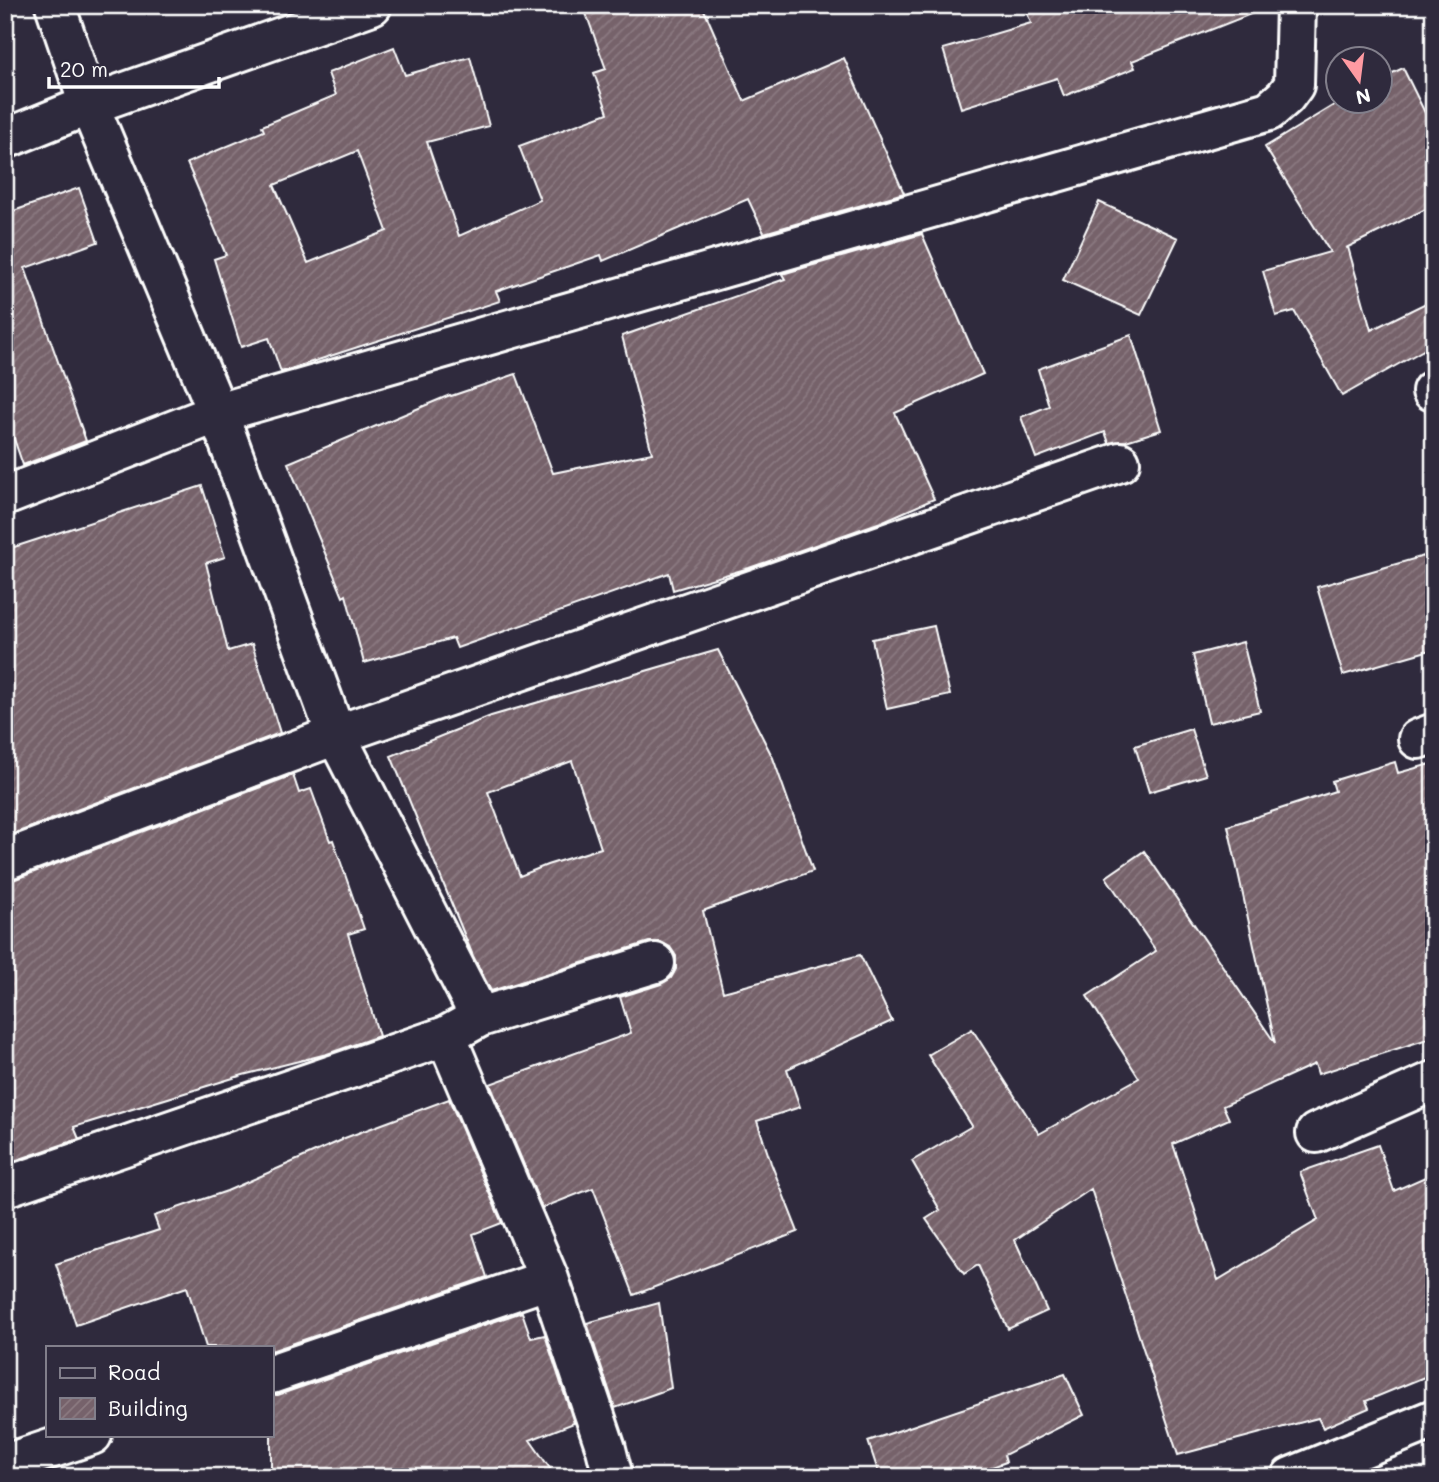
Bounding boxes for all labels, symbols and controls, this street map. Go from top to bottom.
scale bar [49,46,219,90]
north arrow [1324,46,1394,116]
text: 20 m [60,55,108,82]
text: N [1353,83,1373,111]
legend [46,1346,273,1436]
text: Road [108,1358,160,1385]
text: Building [108,1394,188,1421]

